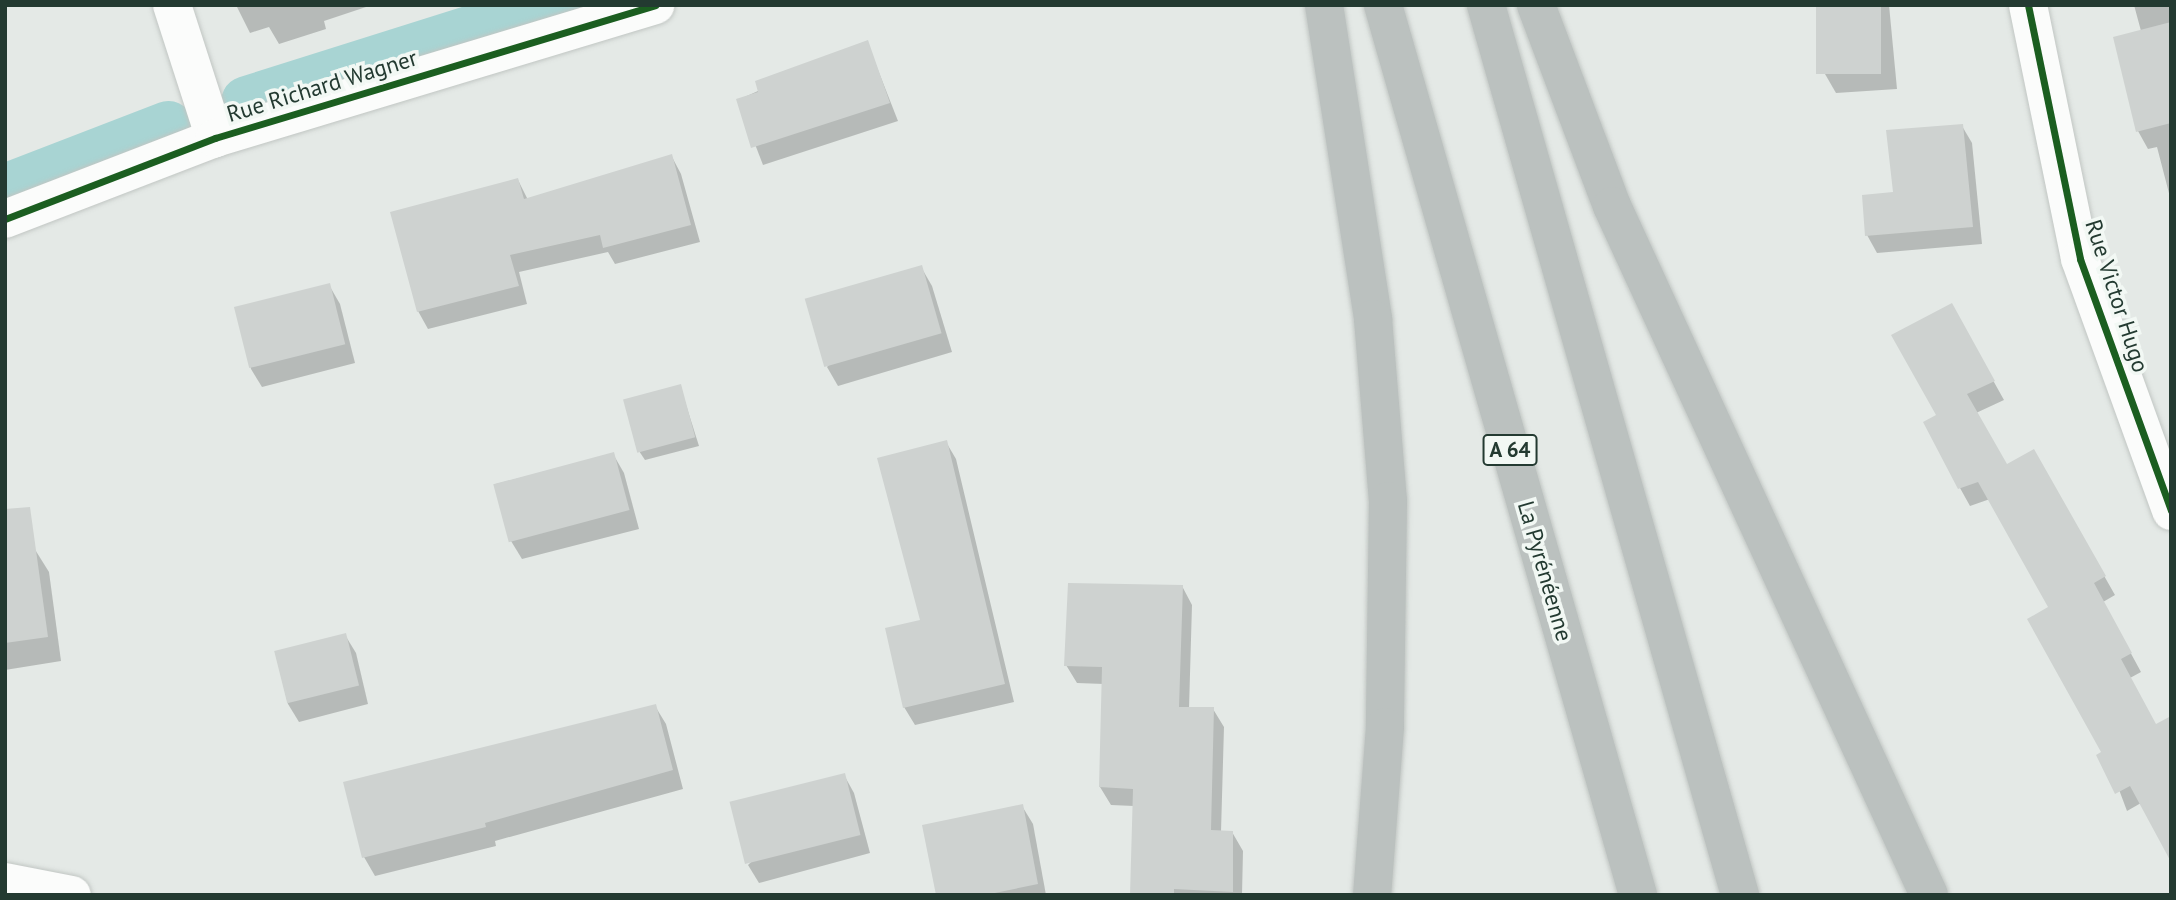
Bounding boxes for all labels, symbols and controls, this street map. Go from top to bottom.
street label: Rue Richard Wagner [223,44,421,128]
street label: Rue Victor Hugo [2079,216,2155,376]
road number: A 64 [1482,433,1538,468]
street label: La Pyrénéenne [1512,498,1578,644]

